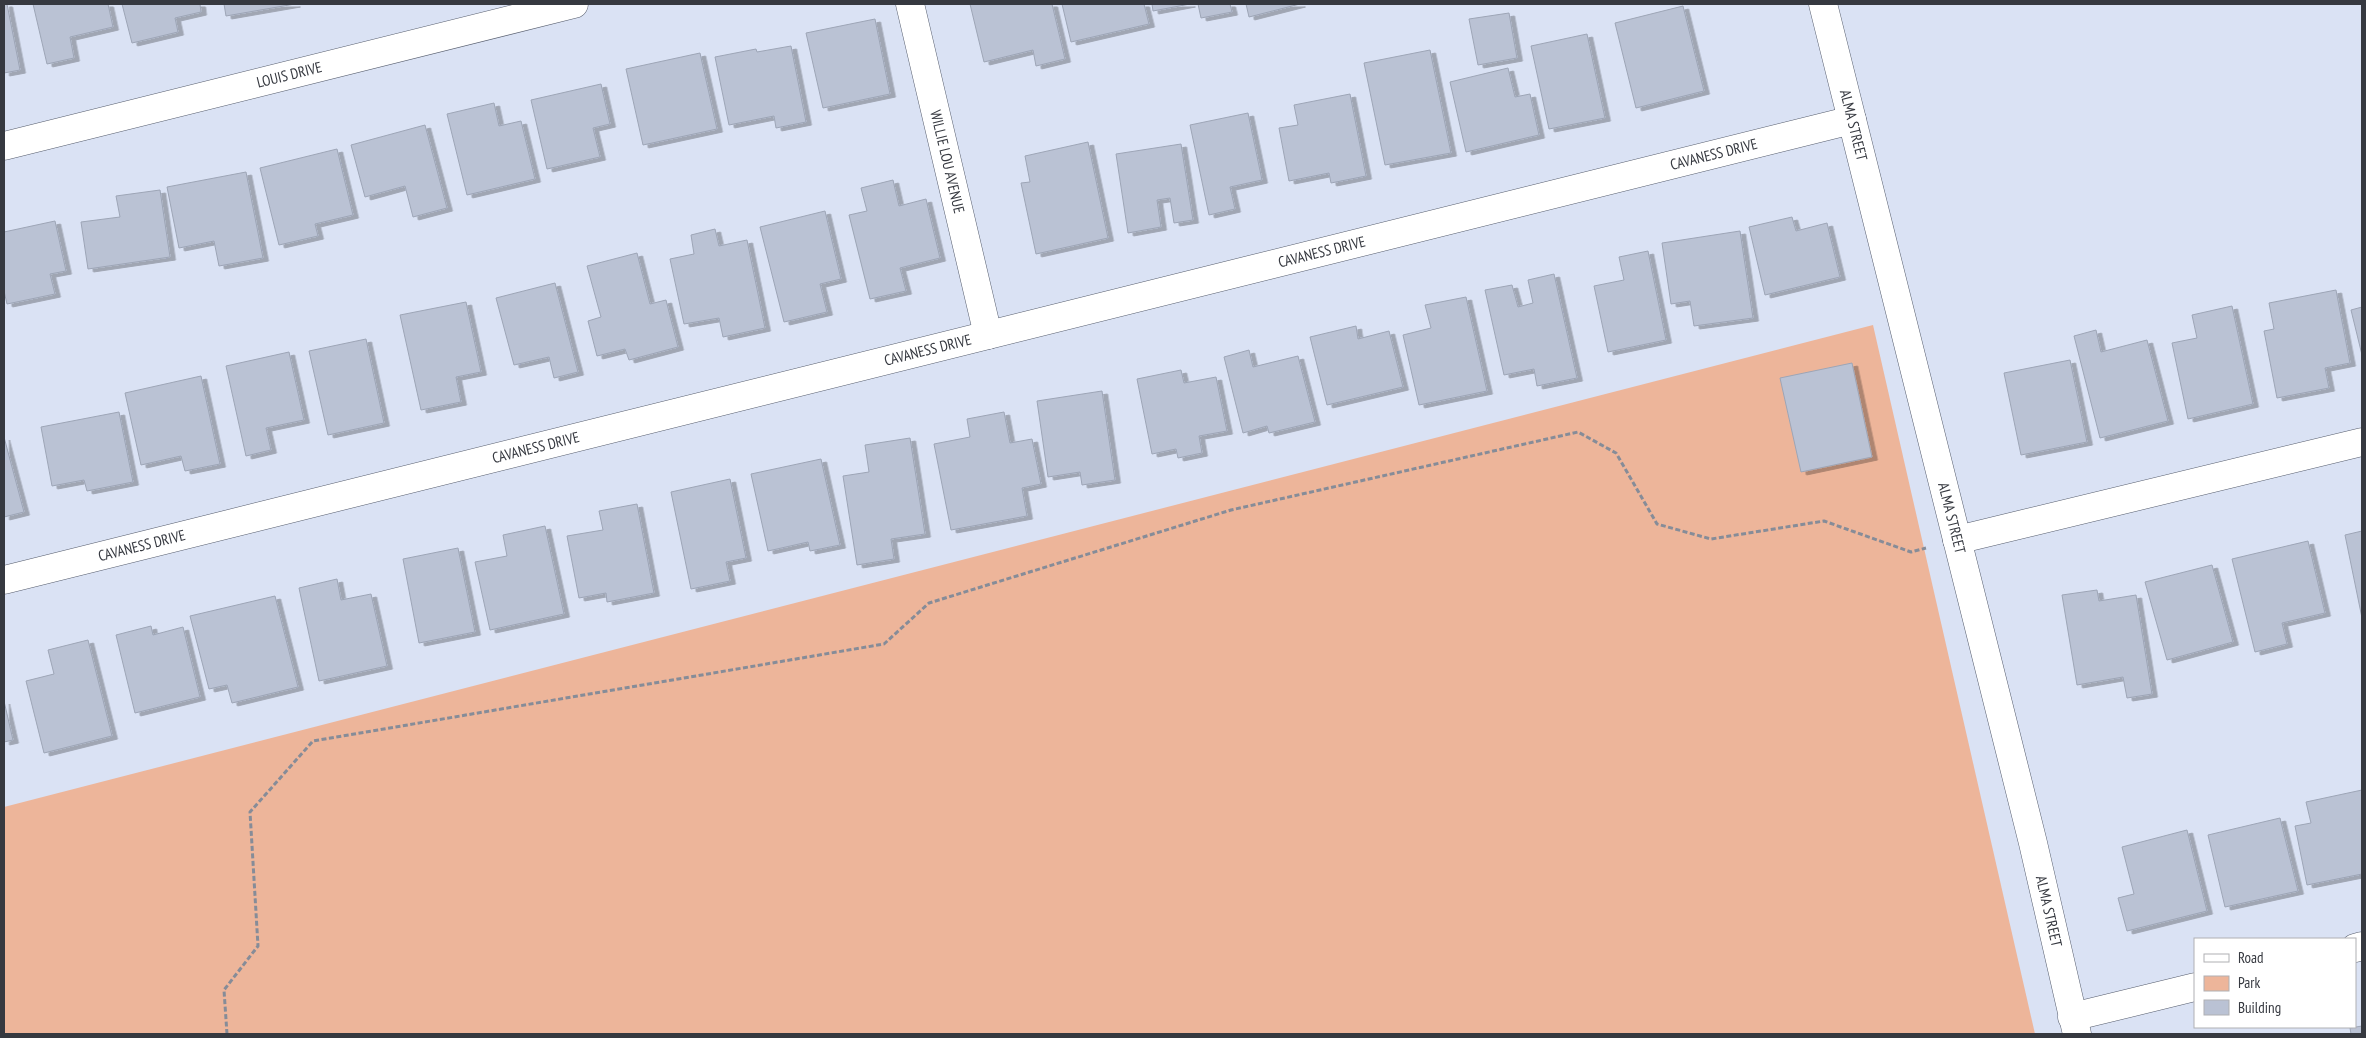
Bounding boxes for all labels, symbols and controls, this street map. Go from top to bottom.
street label: LOUIS DRIVE [255,57,324,92]
street label: ALMA STREET [1836,88,1872,163]
street label: WILLIE LOU AVENUE [926,108,969,215]
street label: CAVANESS DRIVE [1668,134,1759,174]
street label: CAVANESS DRIVE [1276,232,1367,271]
street label: CAVANESS DRIVE [882,330,973,370]
street label: CAVANESS DRIVE [490,427,581,467]
street label: ALMA STREET [1934,480,1970,556]
street label: CAVANESS DRIVE [96,525,187,565]
street label: ALMA STREET [2032,874,2067,949]
legend [2194,938,2356,1028]
text: Road [2238,948,2264,967]
text: Park [2238,973,2260,992]
text: Building [2238,998,2281,1017]

